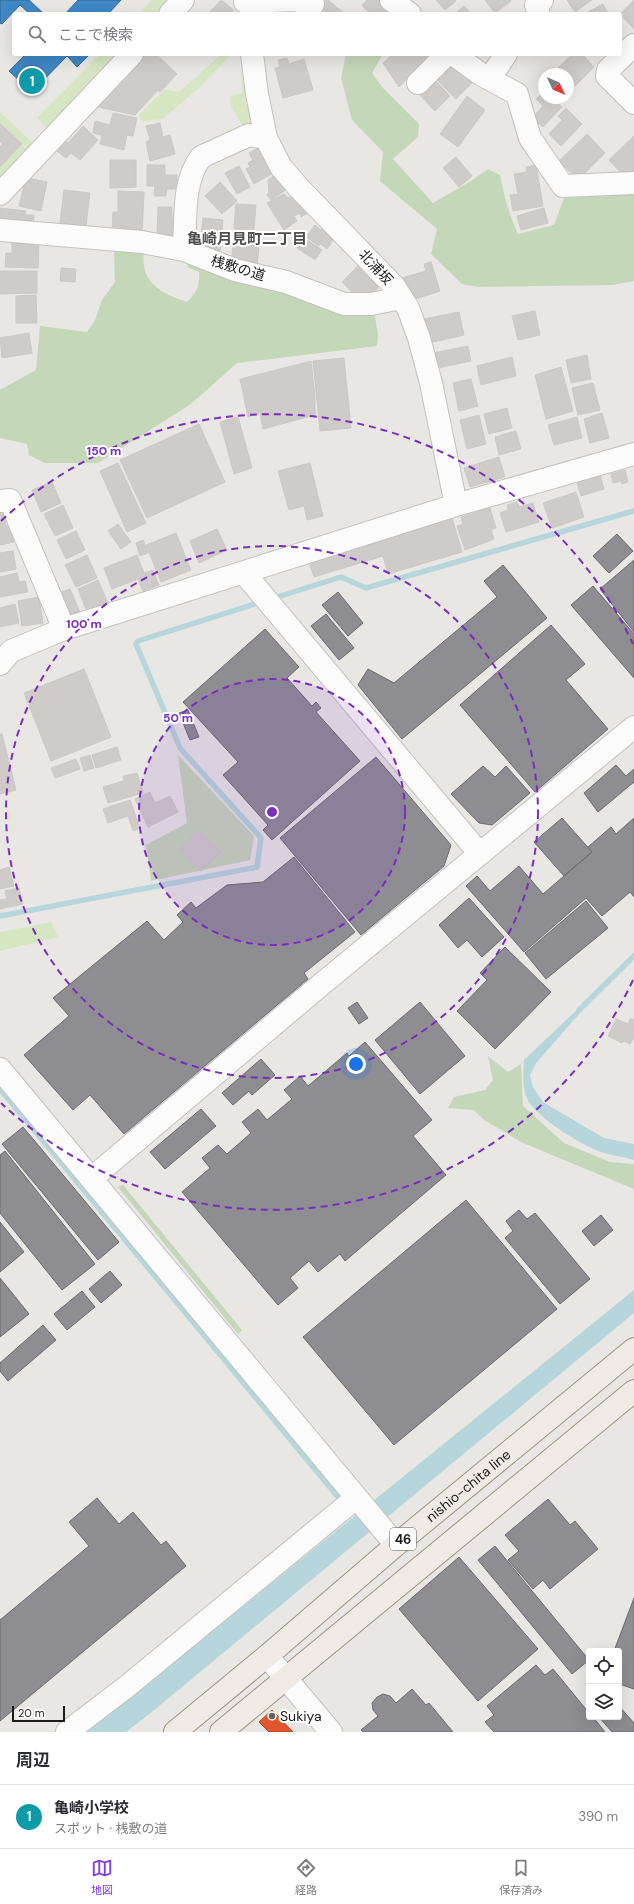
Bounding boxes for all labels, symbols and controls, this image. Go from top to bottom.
search box [12,12,622,56]
icon: search [26,23,48,45]
text: ここで検索 [58,25,133,45]
pin: 1 [19,66,45,96]
north arrow [538,68,574,104]
district label: 亀崎月見町二丁目 [187,229,307,249]
street label: 北浦坂 [355,246,397,288]
street label: 桟敷の道 [209,251,267,285]
text: 150 m [87,443,121,459]
text: 100 m [66,616,102,632]
text: 50 m [163,710,193,726]
centre of rings [265,805,279,819]
your location [346,1054,366,1074]
street label: nishio-chita line [422,1445,514,1526]
road number: 46 [390,1528,416,1550]
map controls [586,1648,622,1720]
button: locate [586,1648,622,1684]
button: layers [586,1684,622,1720]
scale bar [12,1704,65,1723]
text: 20 m [18,1706,44,1720]
place label: Sukiya [280,1707,322,1725]
marker: Sukiya [267,1711,277,1721]
text: 周辺 [16,1749,50,1771]
text: 亀崎小学校 [54,1798,129,1818]
text: 1 [27,1808,31,1825]
text: 390 m [579,1808,618,1825]
text: スポット · 桟敷の道 [54,1820,168,1837]
tab: 地図 [91,1857,113,1897]
tab: 経路 [295,1857,317,1897]
tab: 保存済み [499,1857,543,1897]

